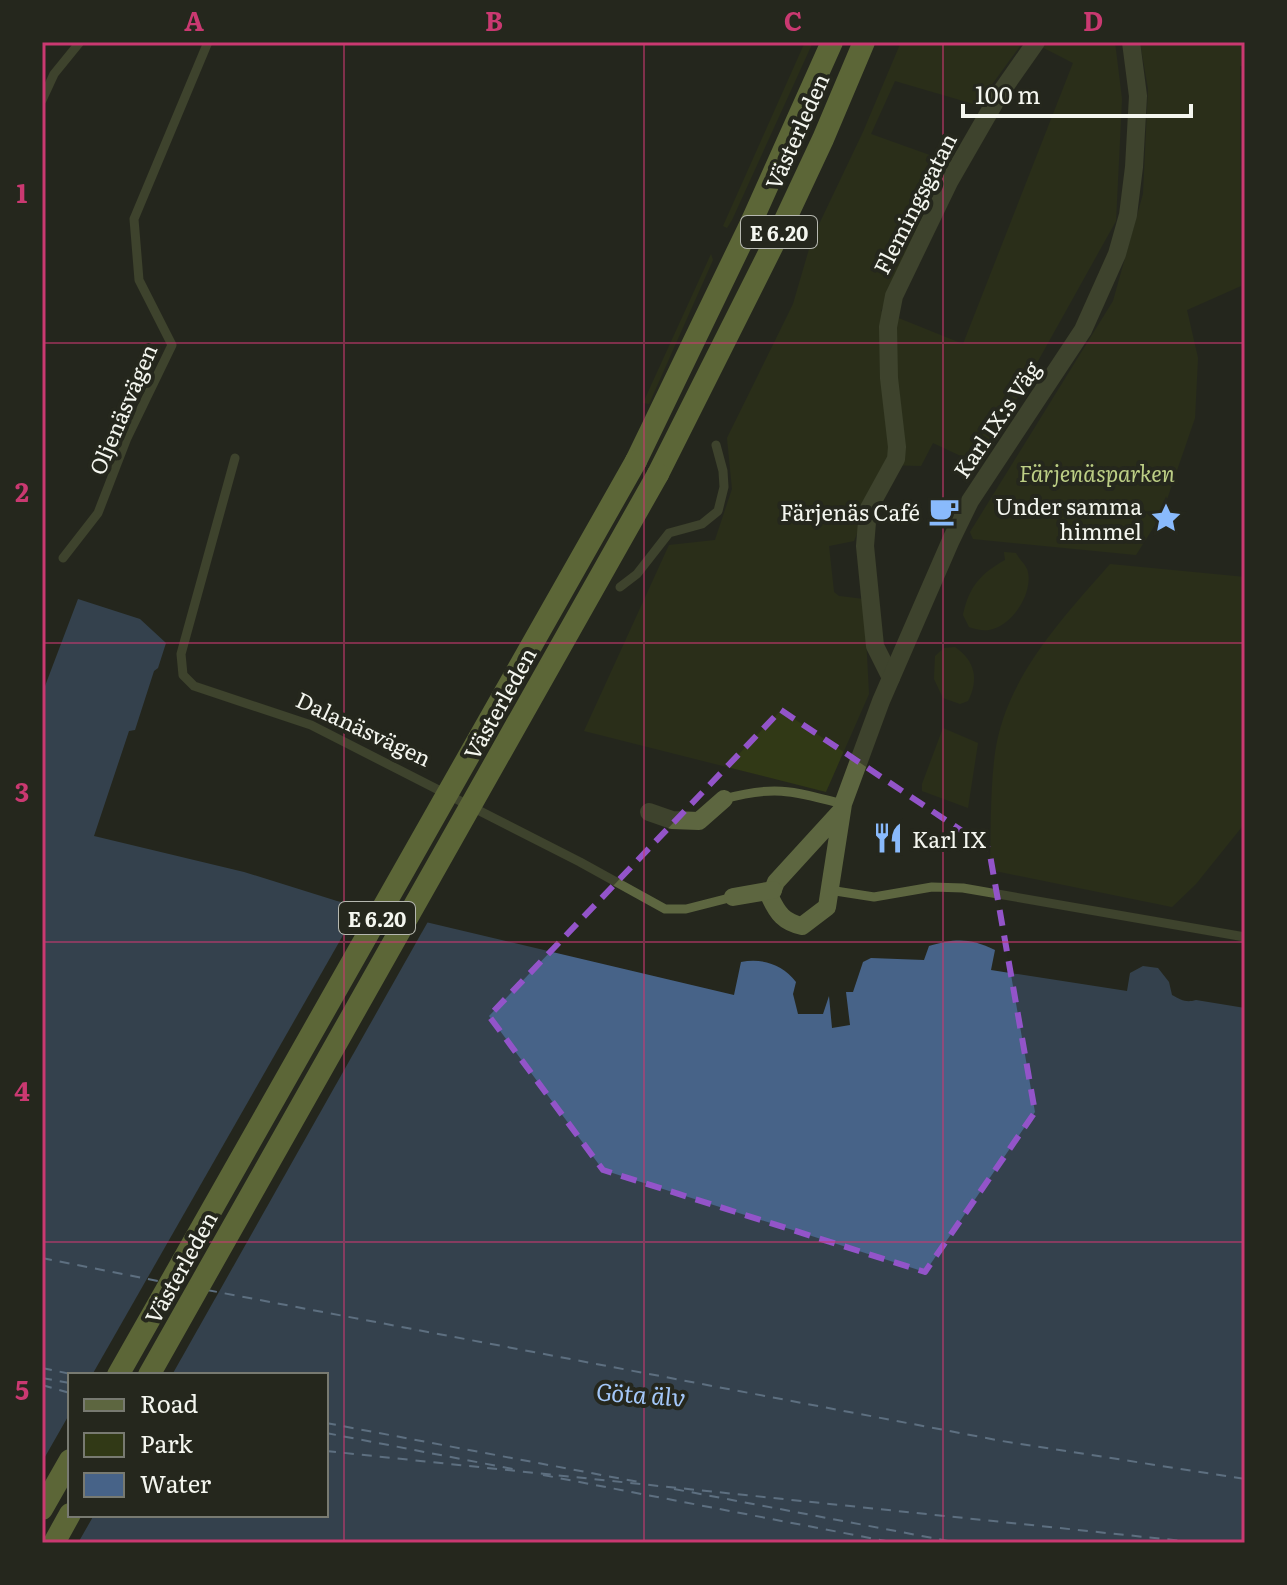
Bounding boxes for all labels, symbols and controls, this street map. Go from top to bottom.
text: A [184,0,204,39]
text: B [485,0,503,39]
text: C [784,0,802,39]
text: D [1083,0,1103,39]
street label: Västerleden [756,68,836,194]
scale bar [963,68,1191,118]
text: 100 m [975,76,1041,111]
street label: Flemingsgatan [864,127,964,279]
text: 1 [17,172,28,211]
road number: E 6.20 [741,216,817,248]
street label: Oljenäsvägen [80,338,164,480]
street label: Karl IX:s Väg [945,353,1048,484]
park label: Färjenäsparken [1019,456,1175,489]
text: 2 [15,471,29,510]
place label: Under samma himmel [995,489,1142,547]
cafe icon: Färjenäs Café [927,494,961,528]
place label: Färjenäs Café [780,495,920,528]
place icon: Under samma himmel [1149,501,1183,535]
street label: Västerleden [454,641,544,765]
street label: Dalanäsvägen [291,682,437,774]
text: 3 [15,771,29,810]
restaurant icon: Karl IX [871,821,905,855]
place label: Karl IX [912,822,987,855]
road number: E 6.20 [339,902,415,934]
text: 4 [14,1070,30,1109]
street label: Västerleden [135,1205,225,1329]
text: 5 [15,1369,29,1408]
water label: Göta älv [595,1372,687,1414]
legend [68,1373,328,1517]
text: Road [140,1385,199,1420]
text: Park [140,1425,193,1460]
text: Water [140,1465,212,1500]

